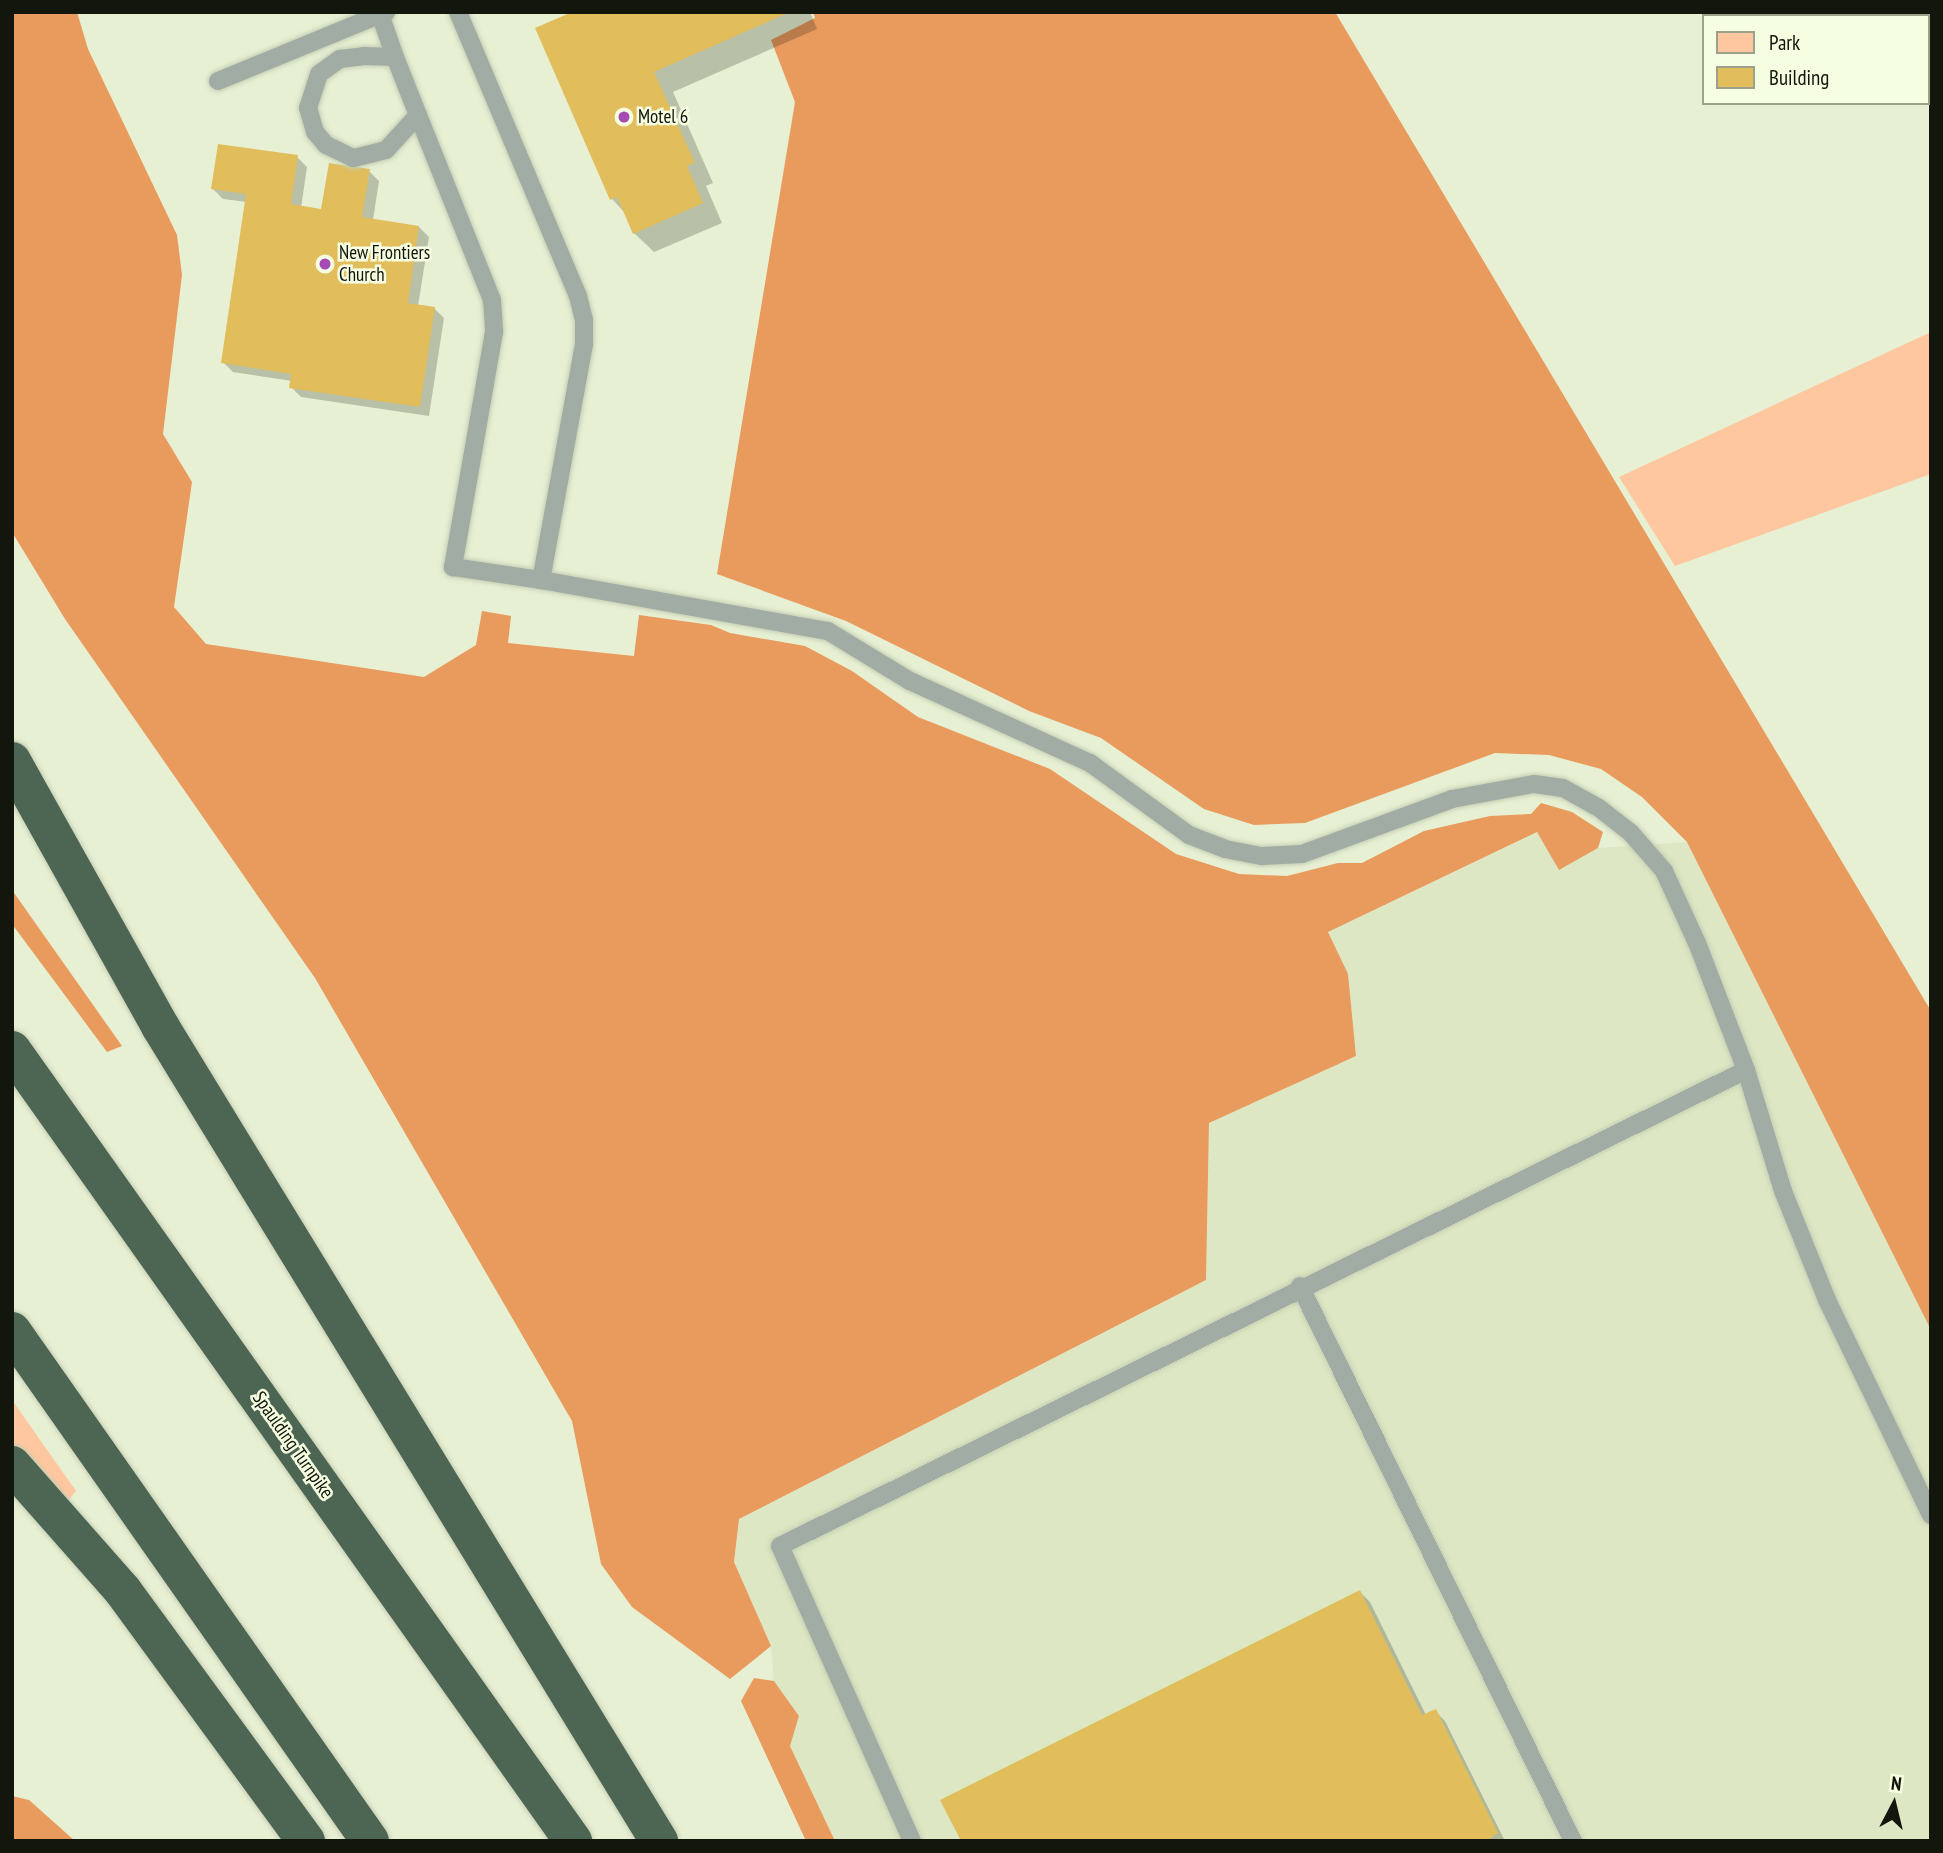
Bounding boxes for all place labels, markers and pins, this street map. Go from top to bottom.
place label: Motel 6 [638,106,688,128]
marker: Motel 6 [616,109,632,125]
place label: New Frontiers Church [339,242,431,286]
marker: New Frontiers Church [317,256,333,272]

